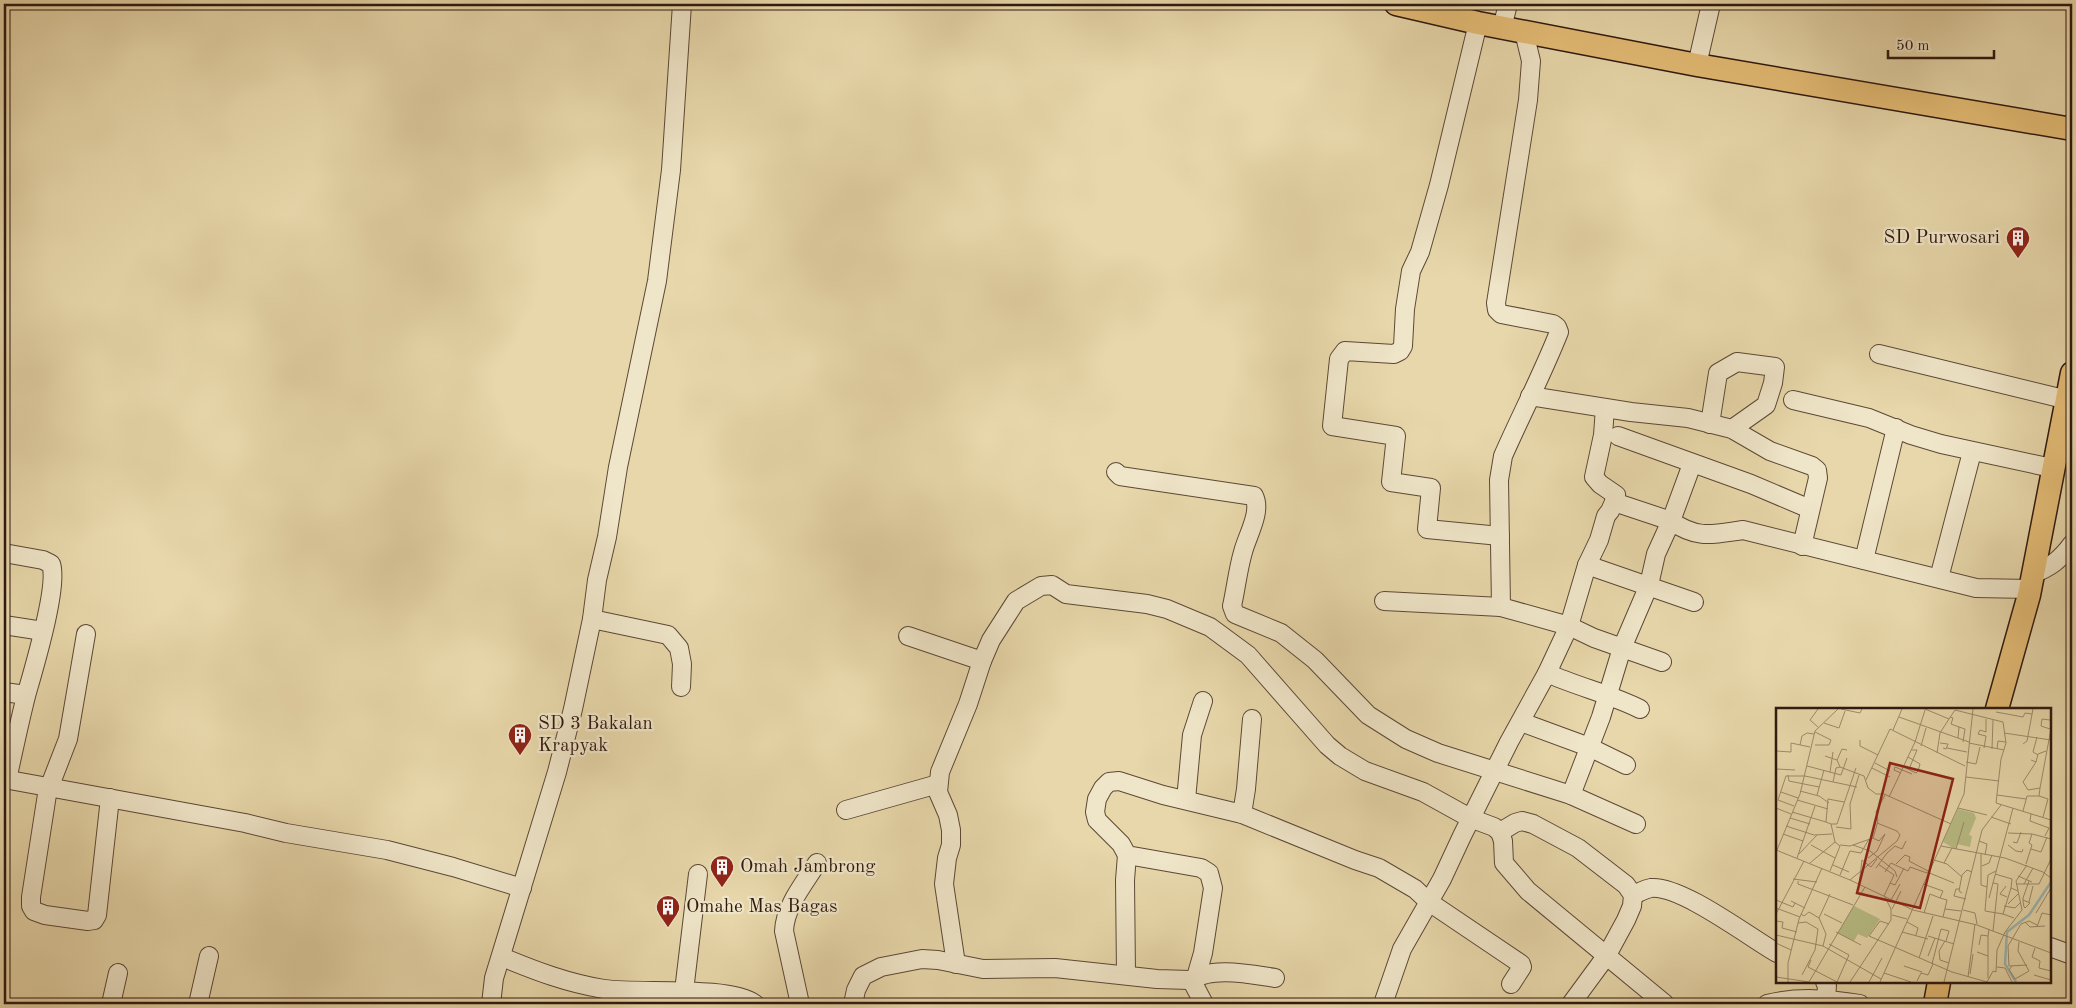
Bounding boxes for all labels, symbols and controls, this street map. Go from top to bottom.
scale bar [1888,28,1995,60]
text: 50 m [1896,39,1930,54]
building icon: SD Purwosari [2005,225,2031,259]
place label: SD Purwosari [1883,229,2000,248]
inset map [1776,708,2051,983]
place label: SD 3 Bakalan Krapyak [538,715,653,756]
building icon: SD 3 Bakalan Krapyak [507,722,533,756]
building icon: Omah Jambrong [709,854,735,888]
place label: Omah Jambrong [740,858,876,877]
building icon: Omahe Mas Bagas [655,894,681,928]
place label: Omahe Mas Bagas [686,898,837,917]

